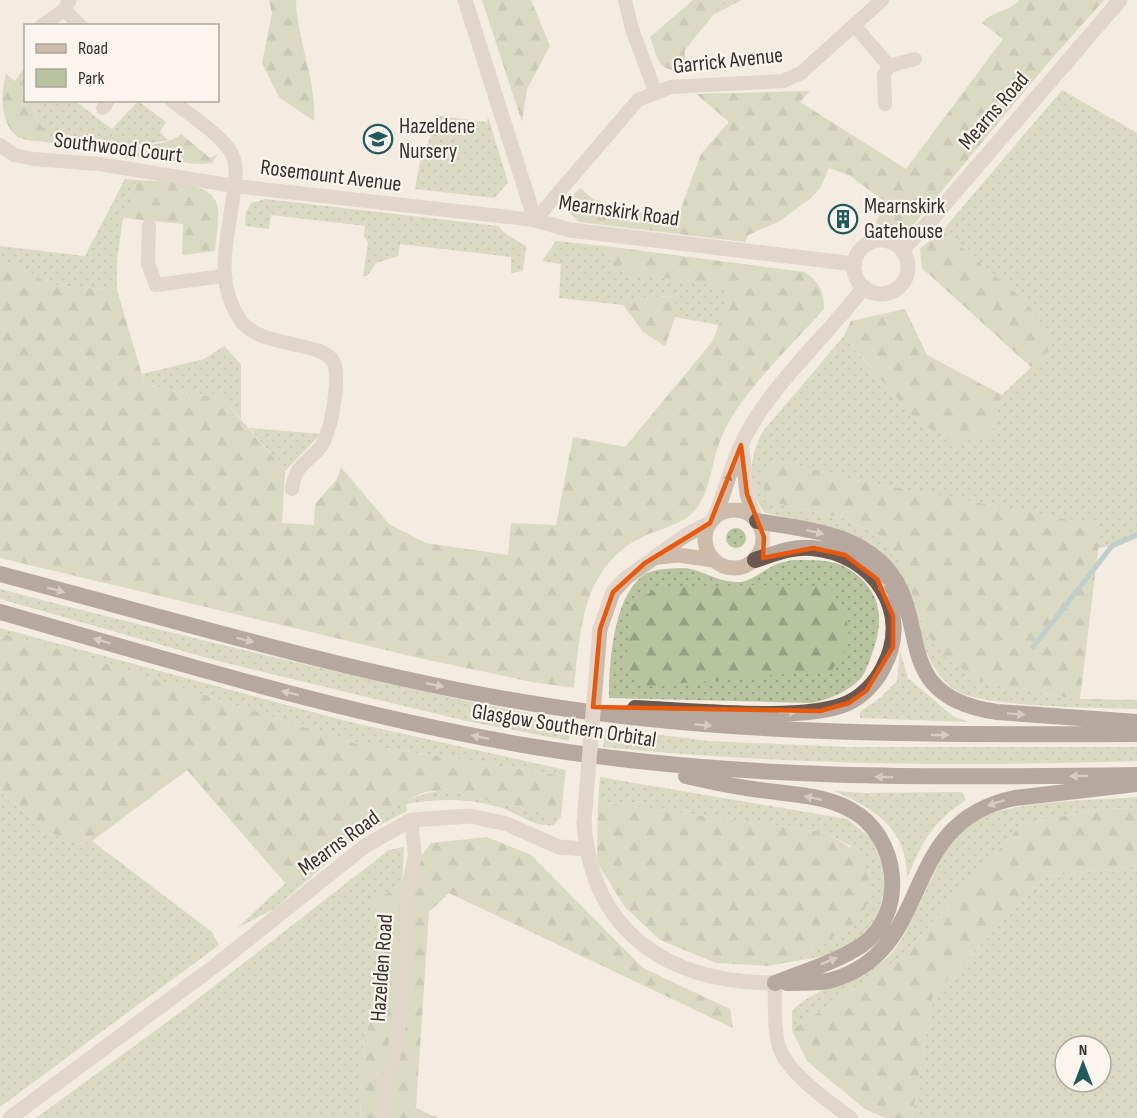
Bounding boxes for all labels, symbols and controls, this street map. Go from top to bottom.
legend [24,24,219,102]
text: Road [78,38,108,59]
street label: Garrick Avenue [672,42,784,80]
street label: Mearns Road [953,67,1035,155]
text: Park [78,68,104,89]
place label: Hazeldene Nursery [399,113,475,165]
school or university icon: Hazeldene Nursery [362,123,394,155]
street label: Southwood Court [52,127,184,169]
street label: Rosemount Avenue [259,154,403,198]
street label: Mearnskirk Road [557,189,681,233]
place label: Mearnskirk Gatehouse [864,193,946,245]
building icon: Mearnskirk Gatehouse [827,203,859,235]
one-way arrow [723,471,732,489]
one-way arrow [805,528,824,538]
one-way arrow [878,580,888,597]
one-way arrow [47,585,66,595]
one-way arrow [93,636,111,645]
one-way arrow [236,636,254,645]
one-way arrow [425,681,444,690]
one-way arrow [281,688,299,698]
street label: Glasgow Southern Orbital [470,698,658,754]
one-way arrow [779,707,798,717]
one-way arrow [1007,709,1026,718]
one-way arrow [694,720,713,730]
one-way arrow [930,730,949,740]
one-way arrow [470,732,489,741]
one-way arrow [1069,771,1088,780]
one-way arrow [874,772,893,782]
one-way arrow [804,793,823,803]
one-way arrow [987,798,1005,808]
street label: Mearns Road [293,804,385,882]
street label: Hazelden Road [365,913,399,1023]
one-way arrow [820,956,838,966]
north arrow [1053,1034,1113,1094]
text: N [1079,1041,1087,1060]

